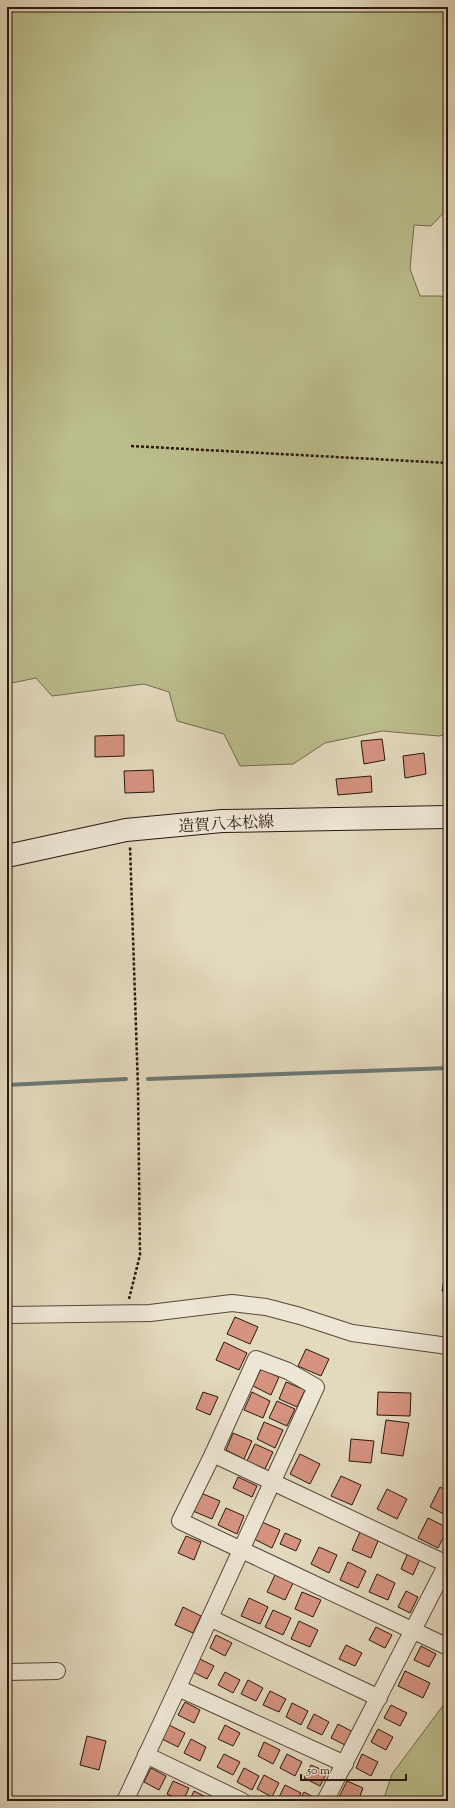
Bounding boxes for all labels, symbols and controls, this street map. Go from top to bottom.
street label: 造賀八本松線 [178,811,275,839]
scale bar [301,1756,406,1782]
text: 50 m [306,1762,330,1780]

